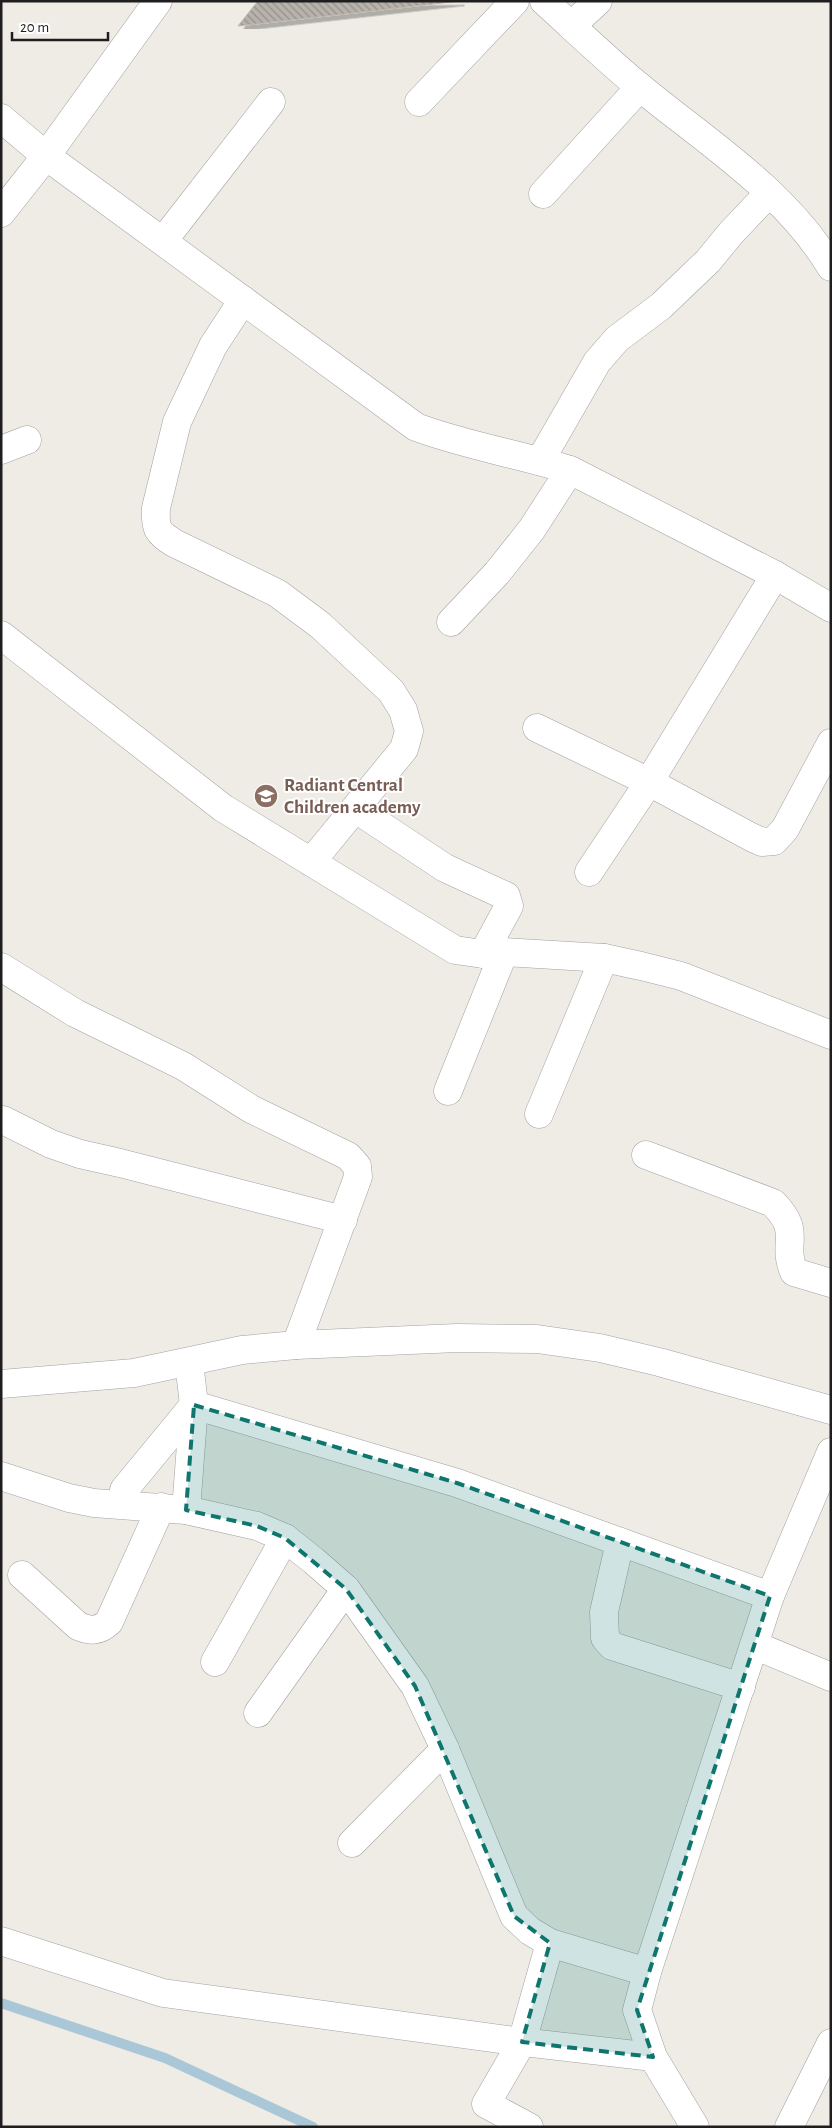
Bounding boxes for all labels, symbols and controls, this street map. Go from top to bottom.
scale bar [12,10,109,42]
text: 20 m [20,20,49,35]
place label: Radiant Central Children academy [284,776,421,817]
school or university icon: Radiant Central Children academy [253,783,279,809]

